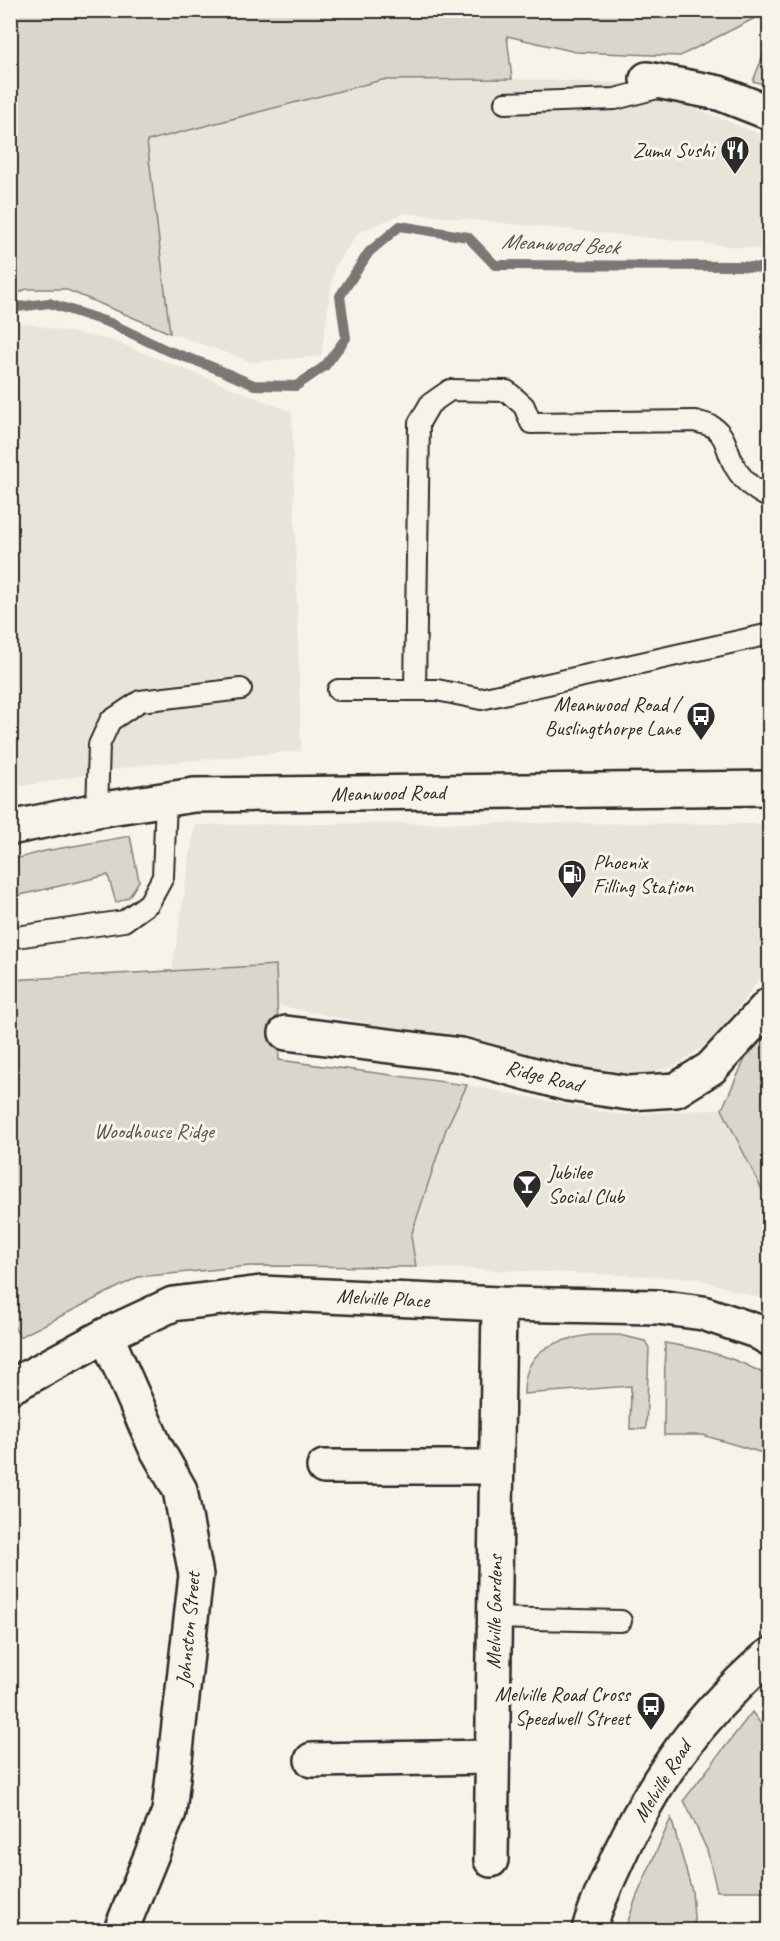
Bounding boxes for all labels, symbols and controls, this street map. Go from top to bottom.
restaurant icon: Zumu Sushi [719,134,751,176]
place label: Zumu Sushi [633,137,717,163]
water label: Meanwood Beck [501,227,623,261]
place label: Meanwood Road / Buslingthorpe Lane [545,691,684,741]
bus stop icon: Meanwood Road / Buslingthorpe Lane [685,700,717,742]
street label: Meanwood Road [331,779,449,807]
place label: Phoenix Filling Station [593,849,694,899]
fuel station icon: Phoenix Filling Station [556,858,588,900]
street label: Ridge Road [503,1054,588,1099]
park label: Woodhouse Ridge [94,1118,216,1144]
place label: Jubilee Social Club [547,1159,626,1209]
bar icon: Jubilee Social Club [511,1168,543,1210]
street label: Melville Place [336,1283,431,1313]
street label: Melville Gardens [480,1553,508,1669]
street label: Johnston Street [170,1569,206,1688]
place label: Melville Road Cross Speedwell Street [495,1681,632,1731]
bus stop icon: Melville Road Cross Speedwell Street [635,1690,667,1732]
street label: Melville Road [627,1732,699,1826]

